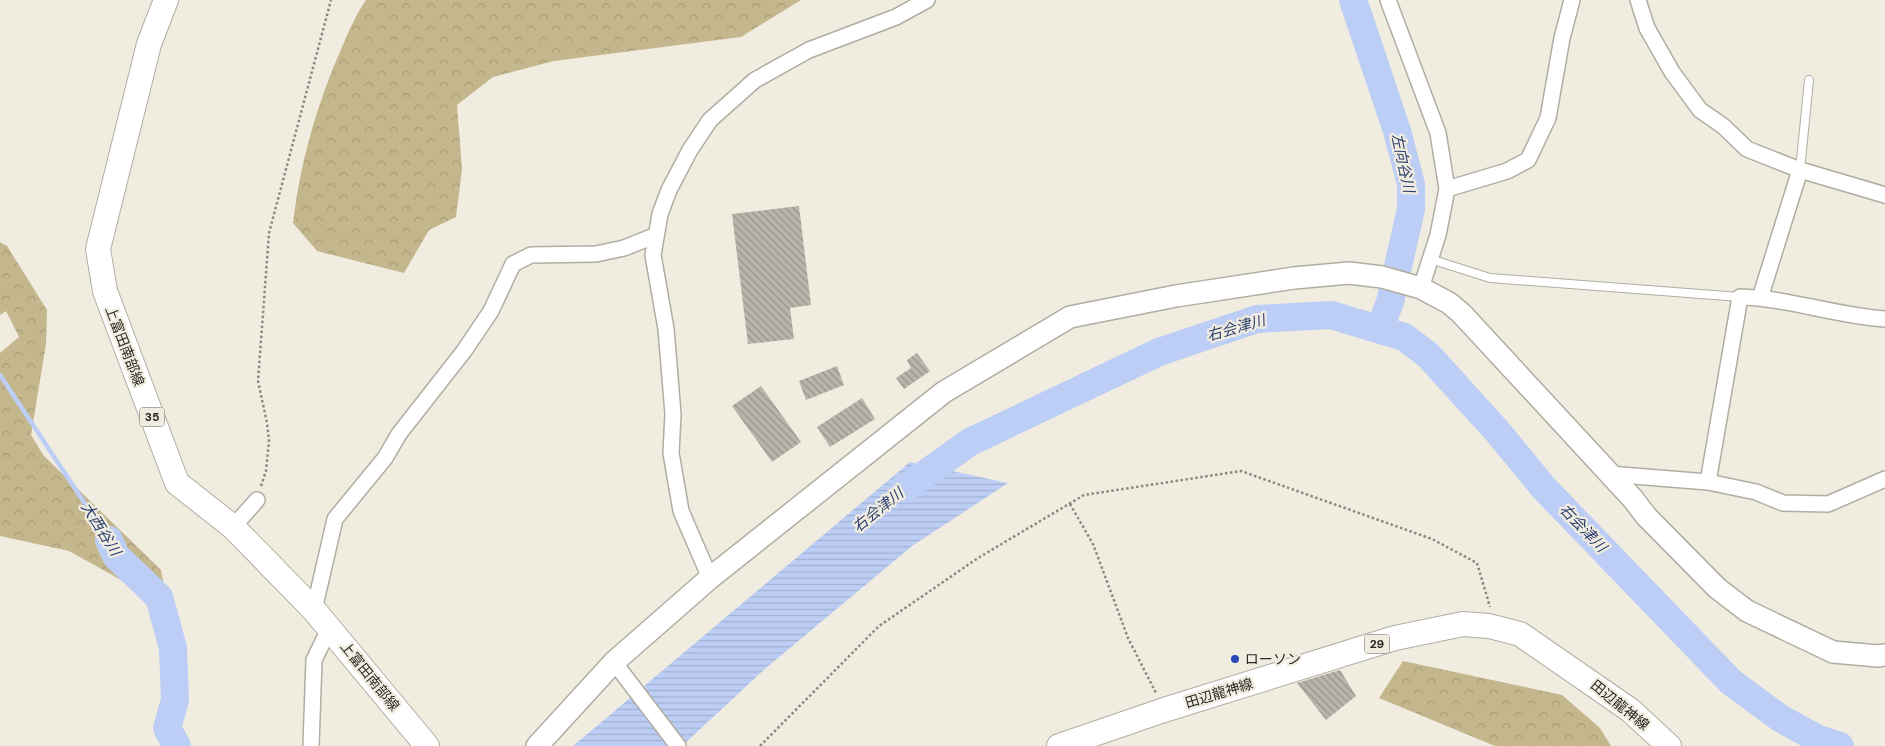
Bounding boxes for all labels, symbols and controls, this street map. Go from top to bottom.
water label: 左向谷川 [1387,132,1419,196]
street label: 上富田南部線 [102,304,148,388]
water label: 右会津川 [1204,310,1270,346]
road number: 35 [140,408,164,427]
water label: 右会津川 [848,482,909,537]
water label: 大西谷川 [77,498,126,561]
water label: 右会津川 [1555,499,1612,558]
road number: 29 [1364,634,1390,654]
street label: 上富田南部線 [337,638,403,714]
place label: ローソン [1245,650,1301,668]
marker: ローソン [1229,653,1241,665]
street label: 田辺龍神線 [1183,674,1255,712]
street label: 田辺龍神線 [1587,676,1653,734]

